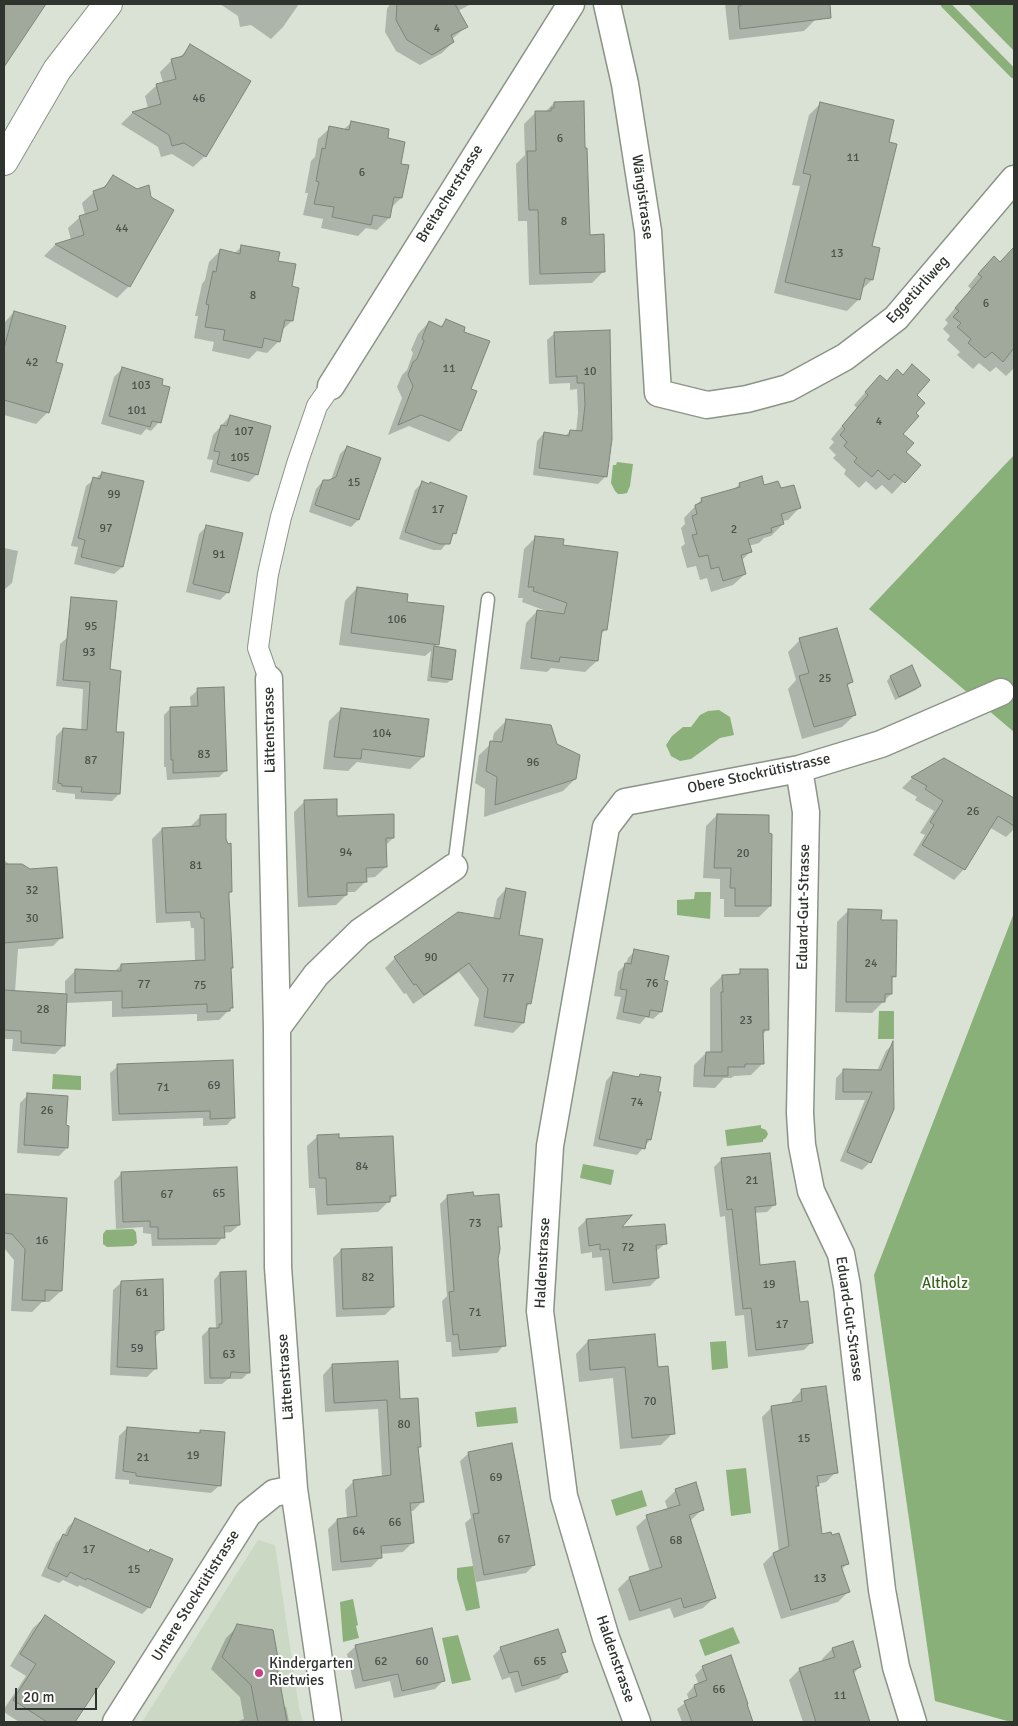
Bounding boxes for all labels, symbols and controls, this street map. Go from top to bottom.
house number: 4 [434,22,440,36]
house number: 46 [193,92,205,106]
house number: 6 [557,132,563,146]
street label: Breitacherstrasse [413,142,487,246]
house number: 11 [847,151,859,165]
street label: Wängistrasse [627,153,657,241]
house number: 6 [359,166,365,180]
house number: 8 [561,215,567,229]
house number: 44 [116,222,128,236]
house number: 13 [831,247,843,261]
street label: Eggetürliweg [883,252,953,328]
house number: 8 [250,289,256,303]
house number: 6 [983,297,989,311]
house number: 42 [26,356,38,370]
house number: 11 [443,362,455,376]
house number: 10 [584,365,596,379]
house number: 103 [131,379,151,393]
house number: 101 [127,404,147,418]
house number: 4 [876,415,882,429]
house number: 107 [234,425,254,439]
house number: 105 [230,451,250,465]
house number: 15 [348,476,360,490]
house number: 99 [108,488,120,502]
house number: 17 [432,503,444,517]
house number: 97 [100,522,112,536]
house number: 2 [731,523,737,537]
house number: 91 [213,548,225,562]
house number: 106 [387,613,407,627]
house number: 95 [85,620,97,634]
house number: 93 [83,646,95,660]
house number: 25 [819,672,831,686]
street label: Lättenstrasse [260,687,280,773]
house number: 104 [372,727,392,741]
house number: 83 [198,748,210,762]
street label: Obere Stockrütistrasse [686,750,832,798]
house number: 87 [85,754,97,768]
house number: 96 [527,756,539,770]
house number: 26 [967,805,979,819]
street label: Eduard-Gut-Strasse [794,844,814,970]
house number: 94 [340,846,352,860]
house number: 20 [737,847,749,861]
house number: 81 [190,859,202,873]
house number: 32 [26,884,38,898]
house number: 30 [26,912,38,926]
house number: 90 [425,951,437,965]
house number: 24 [865,957,877,971]
house number: 77 [502,972,514,986]
house number: 76 [646,977,658,991]
house number: 77 [138,978,150,992]
house number: 75 [194,979,206,993]
house number: 28 [37,1003,49,1017]
house number: 23 [740,1014,752,1028]
house number: 69 [208,1079,220,1093]
house number: 71 [157,1081,169,1095]
house number: 74 [631,1096,643,1110]
house number: 26 [41,1104,53,1118]
house number: 84 [356,1160,368,1174]
house number: 21 [746,1174,758,1188]
house number: 65 [213,1187,225,1201]
house number: 67 [161,1188,173,1202]
house number: 73 [469,1217,481,1231]
street label: Haldenstrasse [532,1217,554,1309]
house number: 16 [36,1234,48,1248]
house number: 72 [622,1241,634,1255]
street label: Eduard-Gut-Strasse [831,1255,867,1383]
house number: 82 [362,1271,374,1285]
park label: Altholz [922,1275,968,1293]
house number: 19 [763,1278,775,1292]
house number: 61 [136,1286,148,1300]
house number: 71 [469,1306,481,1320]
house number: 17 [776,1318,788,1332]
street label: Lättenstrasse [274,1333,298,1421]
house number: 59 [131,1342,143,1356]
house number: 63 [223,1348,235,1362]
house number: 70 [644,1395,656,1409]
house number: 80 [398,1418,410,1432]
house number: 15 [798,1432,810,1446]
house number: 19 [187,1449,199,1463]
house number: 21 [137,1451,149,1465]
house number: 69 [490,1471,502,1485]
house number: 66 [389,1516,401,1530]
house number: 64 [353,1525,365,1539]
street label: Untere Stockrütistrasse [148,1527,244,1665]
house number: 67 [498,1533,510,1547]
house number: 68 [670,1534,682,1548]
house number: 17 [83,1543,95,1557]
house number: 15 [128,1563,140,1577]
house number: 13 [814,1572,826,1586]
street label: Haldenstrasse [592,1613,638,1705]
place label: Kindergarten Rietwies [269,1655,353,1690]
house number: 62 [375,1655,387,1669]
house number: 60 [416,1655,428,1669]
house number: 65 [534,1655,546,1669]
marker: Kindergarten Rietwies [253,1667,265,1679]
scale bar [18,1678,100,1710]
house number: 66 [713,1683,725,1697]
text: 20 m [23,1688,54,1706]
house number: 11 [834,1689,846,1703]

